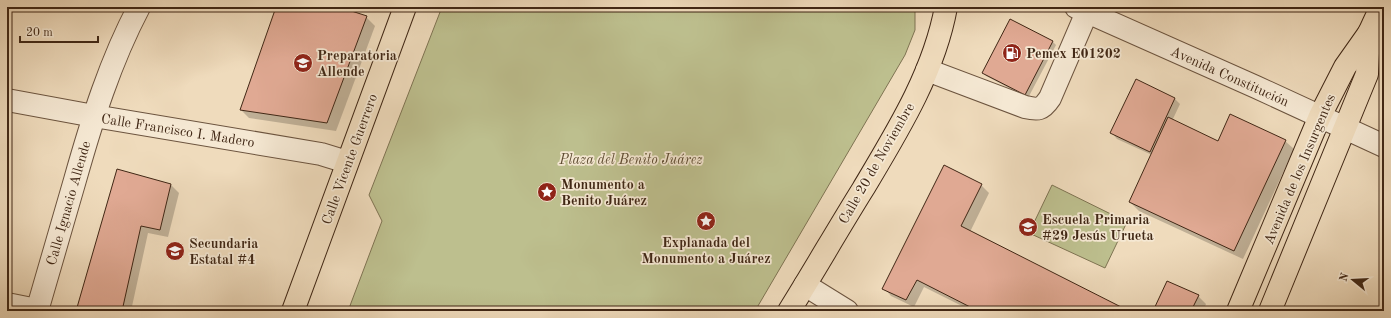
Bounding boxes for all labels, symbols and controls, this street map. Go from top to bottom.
scale bar [20,18,98,44]
text: 20 m [26,27,53,39]
fuel station icon: Pemex E01202 [1001,42,1023,64]
street label: Avenida Constitución [1168,45,1291,109]
place label: Pemex E01202 [1026,47,1121,61]
place label: Preparatoria Allende [317,49,397,79]
school or university icon: Preparatoria Allende [292,52,314,74]
street label: Calle Vicente Guerrero [320,92,380,227]
street label: Avenida de los Insurgentes [1262,92,1338,247]
street label: Calle 20 de Noviembre [836,101,917,226]
street label: Calle Francisco I. Madero [100,112,256,150]
street label: Calle Ignacio Allende [45,140,93,267]
park label: Plaza del Benito Juárez [558,153,703,167]
place label: Monumento a Benito Juárez [561,178,647,208]
place icon: Monumento a Benito Juárez [536,181,558,203]
place icon: Explanada del Monumento a Juárez [695,210,717,232]
place label: Escuela Primaria #29 Jesús Urueta [1042,213,1154,243]
school or university icon: Escuela Primaria #29 Jesús Urueta [1017,216,1039,238]
place label: Explanada del Monumento a Juárez [641,236,771,266]
place label: Secundaria Estatal #4 [189,237,258,267]
school or university icon: Secundaria Estatal #4 [164,240,186,262]
north arrow [1333,260,1373,300]
text: N [1338,271,1352,283]

